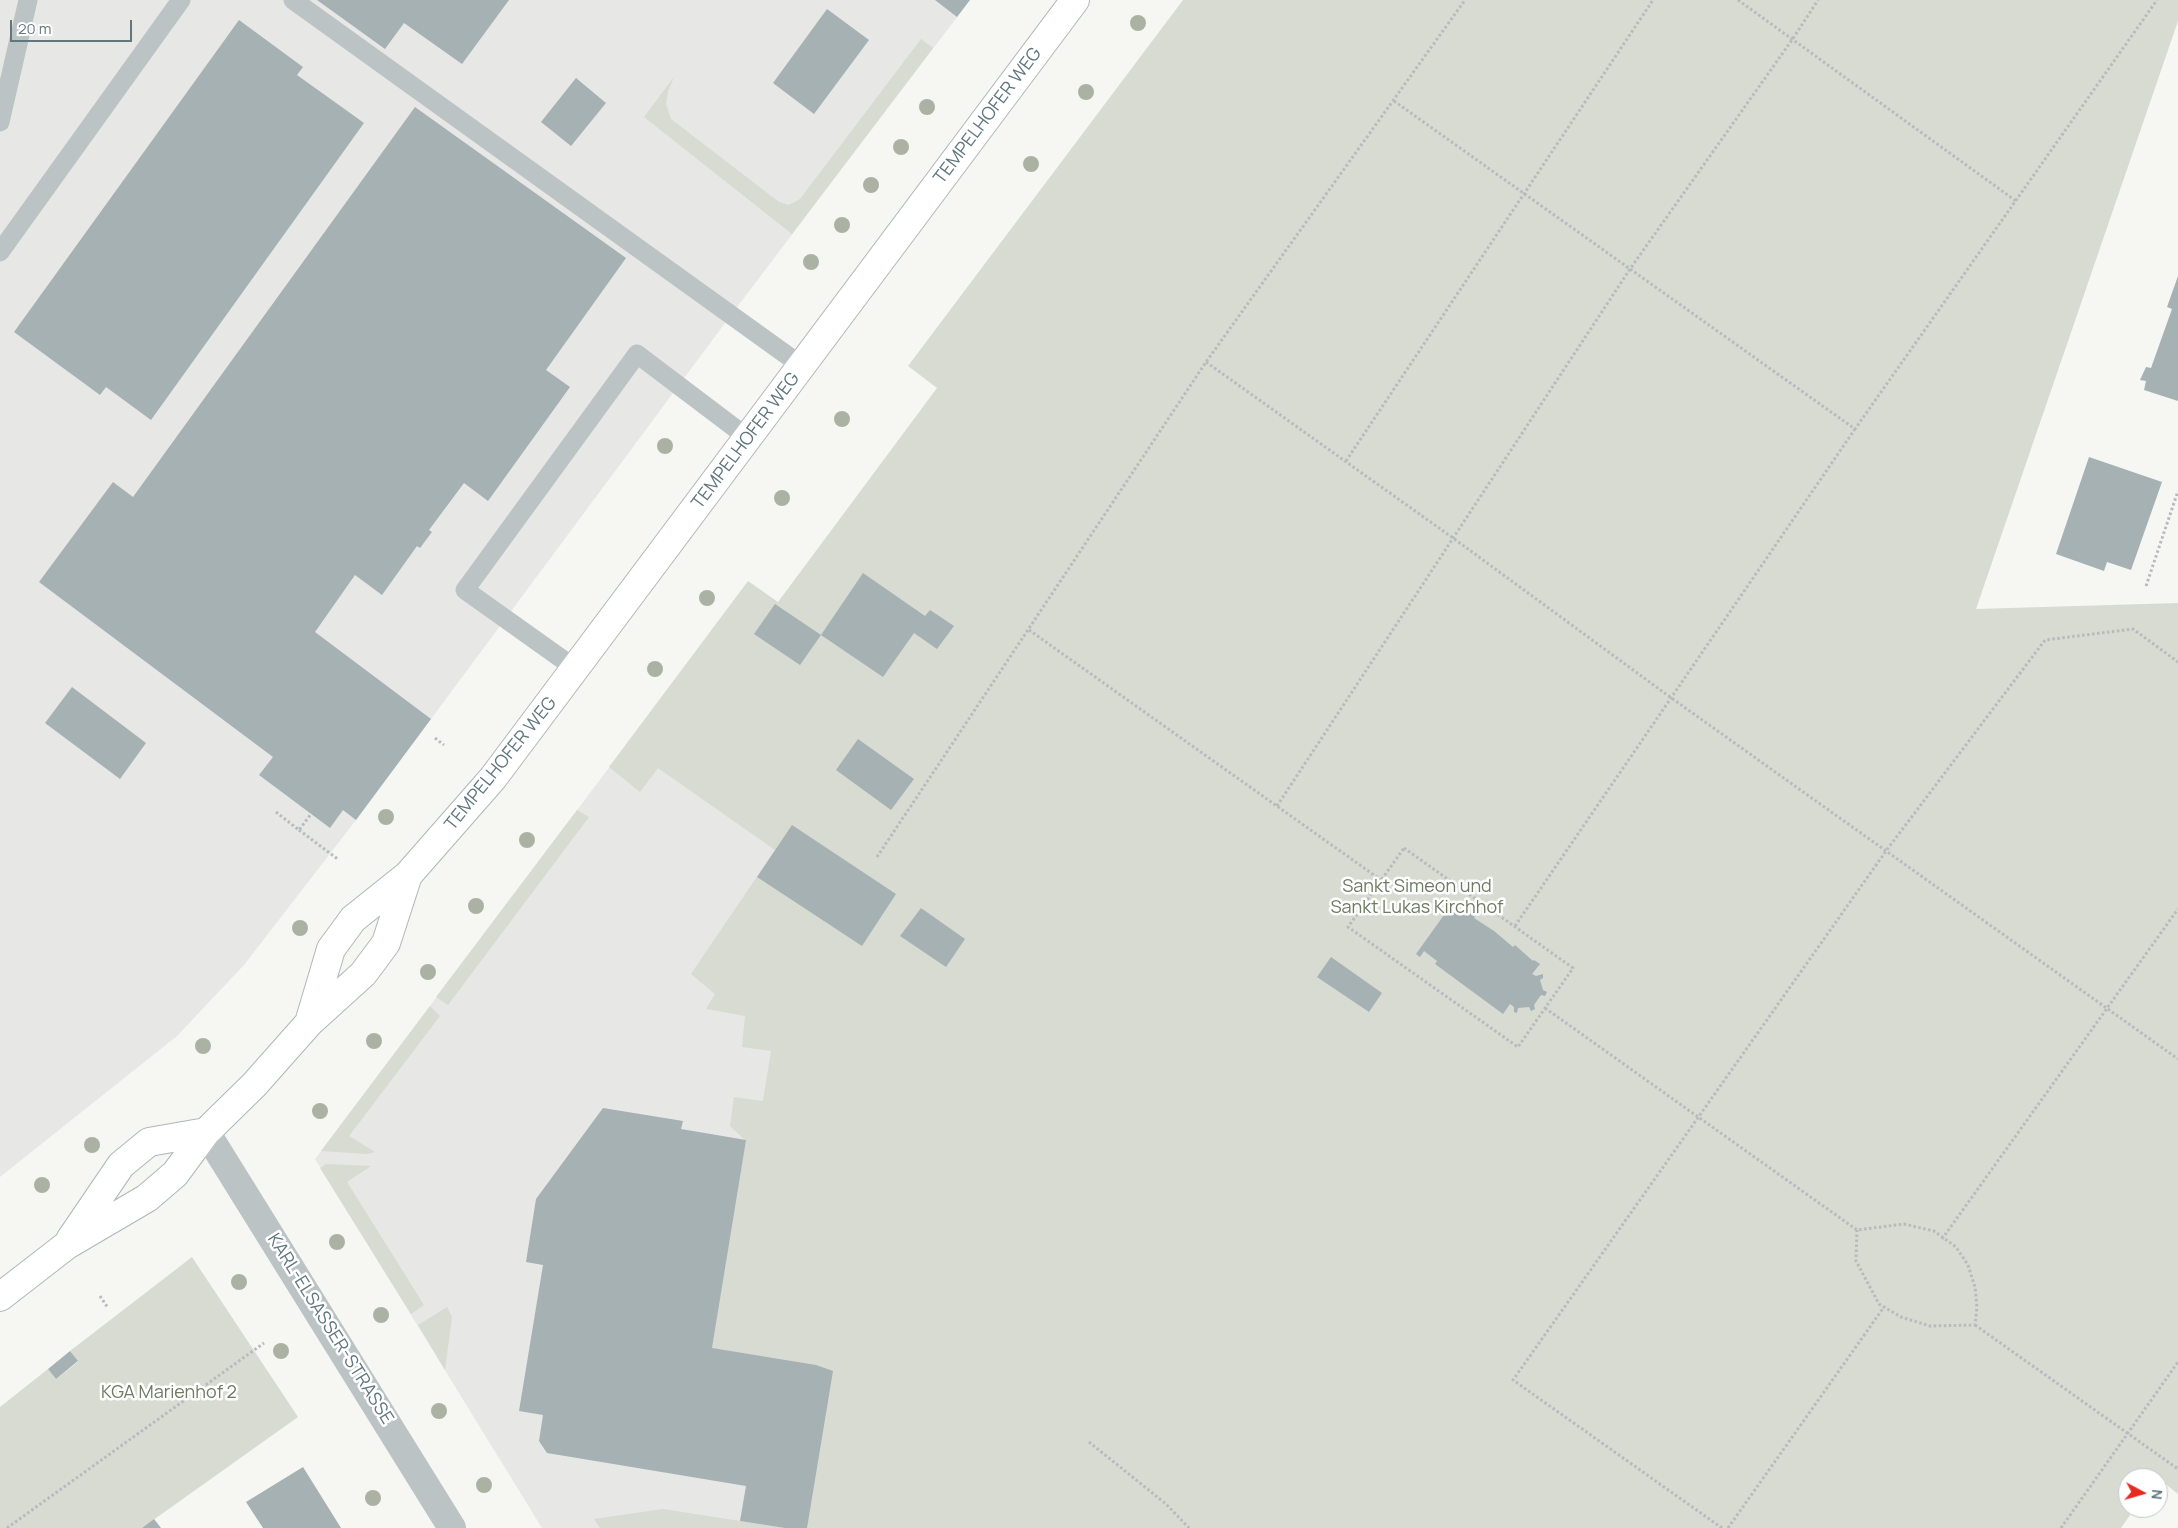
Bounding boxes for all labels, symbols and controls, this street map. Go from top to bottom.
scale bar [12,10,135,42]
text: 20 m [18,18,51,39]
street label: TEMPELHOFER WEG [930,43,1046,189]
street label: TEMPELHOFER WEG [688,368,804,514]
street label: TEMPELHOFER WEG [441,693,561,835]
park label: Sankt Simeon und Sankt Lukas Kirchhof [1331,876,1503,919]
street label: KARL-ELSASSER-STRASSE [262,1230,398,1428]
park label: KGA Marienhof 2 [101,1382,237,1404]
north arrow [2118,1468,2168,1518]
text: N [2147,1489,2167,1501]

